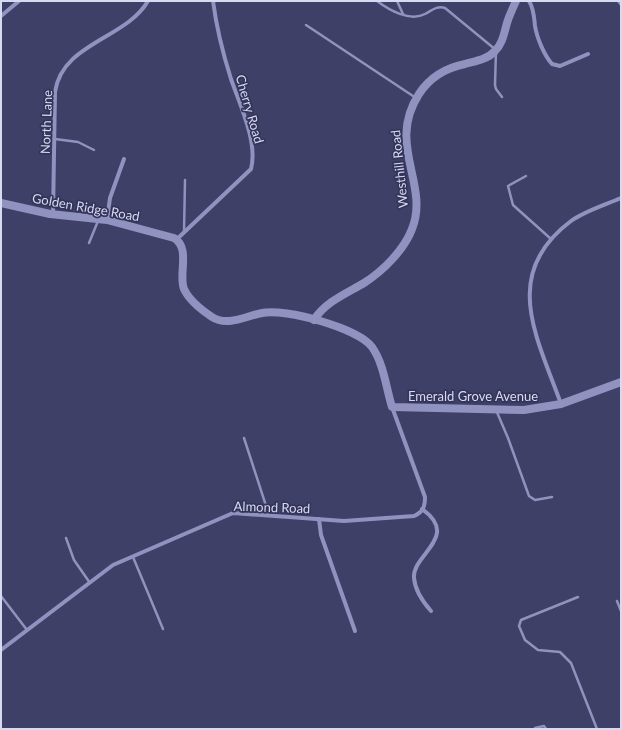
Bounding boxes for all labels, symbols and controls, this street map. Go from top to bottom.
street label: Cherry Road [233,73,267,145]
street label: North Lane [37,89,55,154]
street label: Westhill Road [387,129,411,209]
street label: Golden Ridge Road [31,190,141,224]
street label: Emerald Grove Avenue [408,388,538,404]
street label: Almond Road [233,498,311,516]

